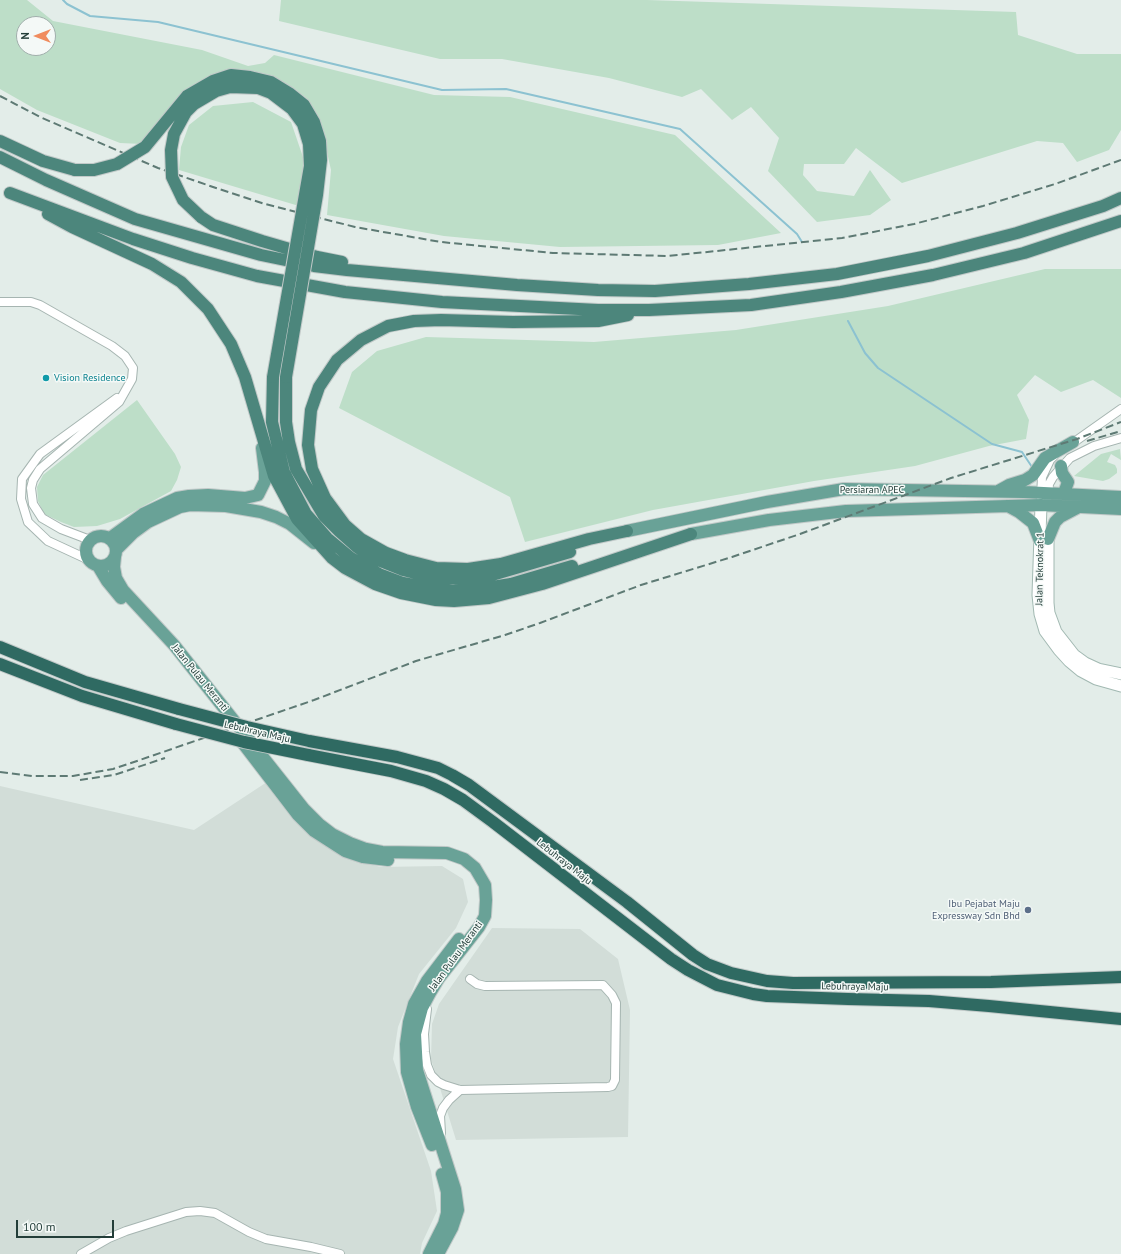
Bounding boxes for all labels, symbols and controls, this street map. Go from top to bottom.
north arrow [16,16,56,56]
text: N [18,32,32,40]
place label: Vision Residence [54,372,125,384]
marker: Vision Residence [41,373,51,383]
street label: Persiaran APEC [840,484,904,496]
street label: Jalan Teknokrat 1 [1033,532,1047,606]
street label: Jalan Pulau Meranti [169,642,231,714]
street label: Lebuhraya Maju [223,719,291,745]
street label: Lebuhraya Maju [534,836,594,888]
place label: Ibu Pejabat Maju Expressway Sdn Bhd [932,898,1020,922]
marker: Ibu Pejabat Maju Expressway Sdn Bhd [1023,905,1033,915]
street label: Jalan Pulau Meranti [427,919,485,993]
street label: Lebuhraya Maju [821,980,889,994]
scale bar [18,1212,116,1238]
text: 100 m [23,1219,56,1234]

